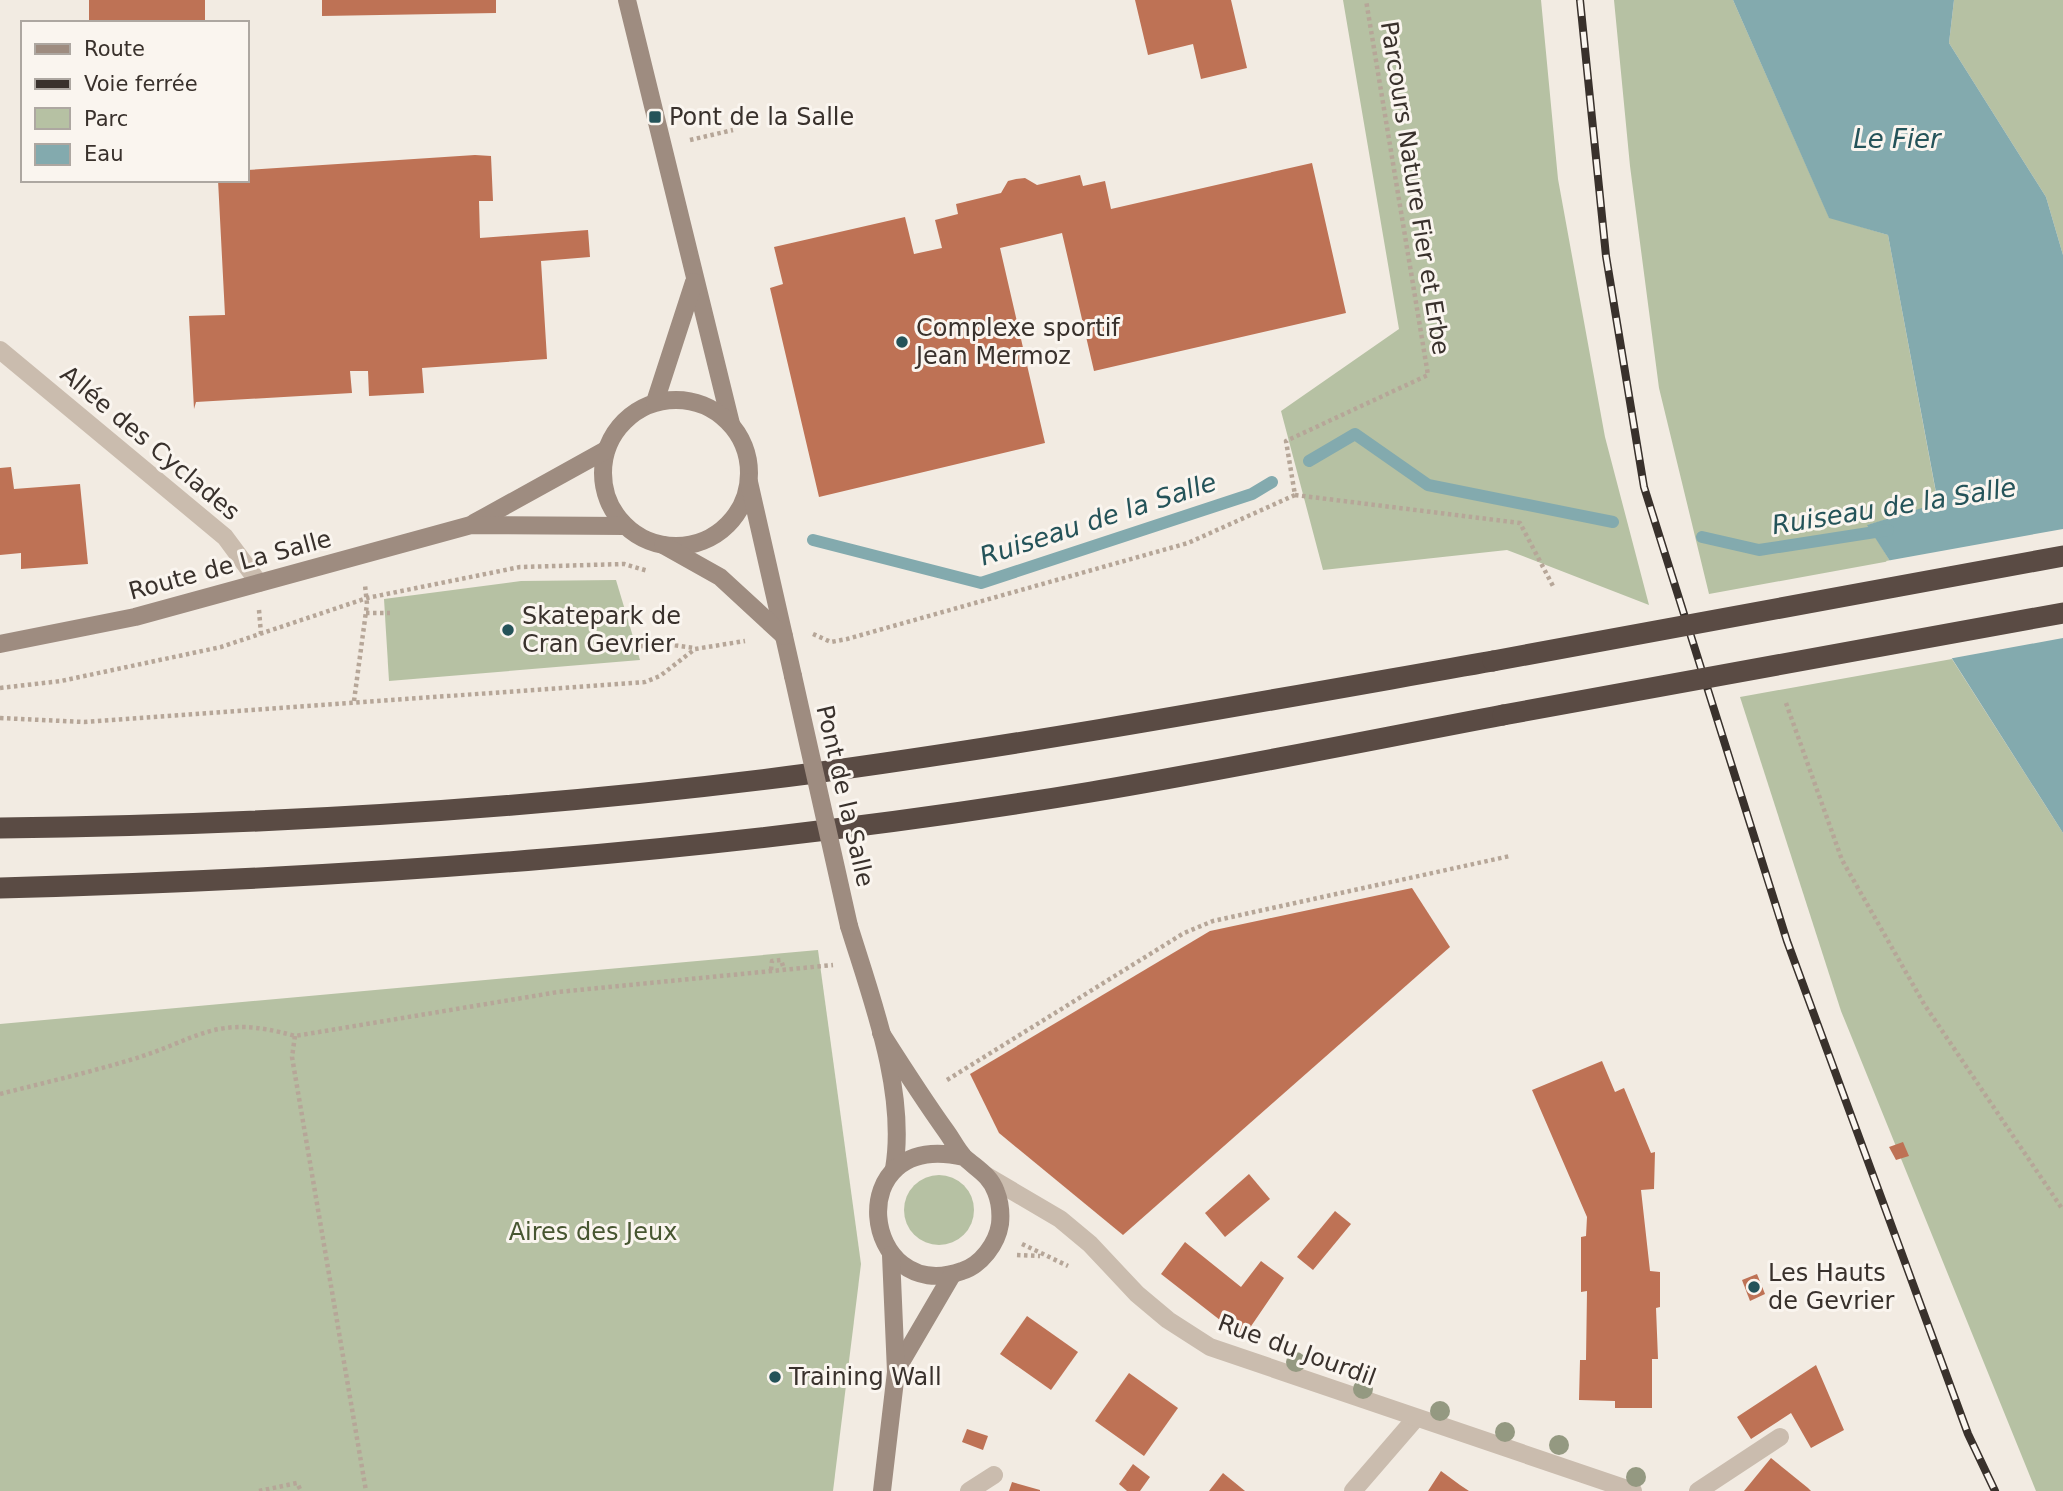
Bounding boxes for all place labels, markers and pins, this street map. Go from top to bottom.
place label: Pont de la Salle [669,103,854,131]
marker: Pont de la Salle [647,109,663,125]
place label: Complexe sportif Jean Mermoz [914,314,1120,370]
marker: Complexe sportif Jean Mermoz [894,334,910,350]
place label: Skatepark de Cran Gevrier [522,602,681,658]
marker: Skatepark de Cran Gevrier [500,622,516,638]
place label: Les Hauts de Gevrier [1768,1259,1894,1315]
marker: Les Hauts de Gevrier [1746,1279,1762,1295]
place label: Training Wall [788,1363,942,1391]
marker: Training Wall [767,1369,783,1385]

